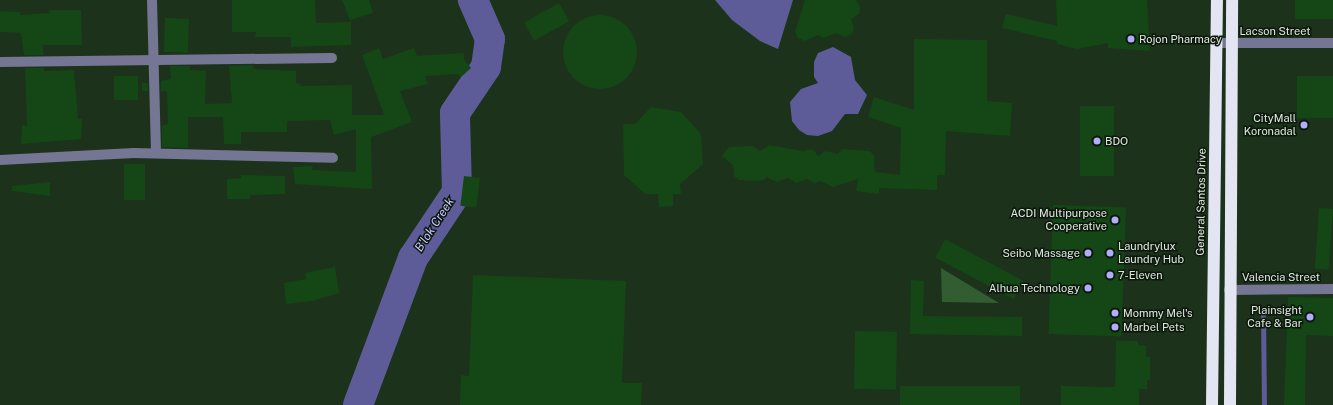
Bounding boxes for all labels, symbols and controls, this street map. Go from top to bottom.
street label: Lacson Street [1239,24,1311,38]
place label: Rojon Pharmacy [1139,32,1222,46]
marker: Rojon Pharmacy [1126,34,1136,44]
place label: CityMall Koronadal [1244,112,1296,138]
marker: CityMall Koronadal [1299,120,1309,130]
place label: BDO [1105,134,1128,148]
marker: BDO [1092,136,1102,146]
street label: General Santos Drive [1193,148,1209,256]
water label: B'lok Creek [412,195,458,255]
place label: ACDI Multipurpose Cooperative [1011,207,1107,233]
marker: ACDI Multipurpose Cooperative [1110,215,1120,225]
place label: Laundrylux Laundry Hub [1118,240,1184,266]
place label: Seibo Massage [1002,246,1080,260]
marker: Seibo Massage [1083,248,1093,258]
marker: Laundrylux Laundry Hub [1105,248,1115,258]
place label: 7-Eleven [1118,268,1163,282]
marker: 7-Eleven [1105,270,1115,280]
street label: Valencia Street [1242,270,1320,284]
place label: Alhua Technology [989,281,1080,295]
marker: Alhua Technology [1083,283,1093,293]
place label: Plainsight Cafe & Bar [1247,304,1302,330]
place label: Mommy Mel's [1123,306,1193,320]
marker: Mommy Mel's [1110,308,1120,318]
marker: Plainsight Cafe & Bar [1305,312,1315,322]
place label: Marbel Pets [1123,320,1185,334]
marker: Marbel Pets [1110,322,1120,332]

